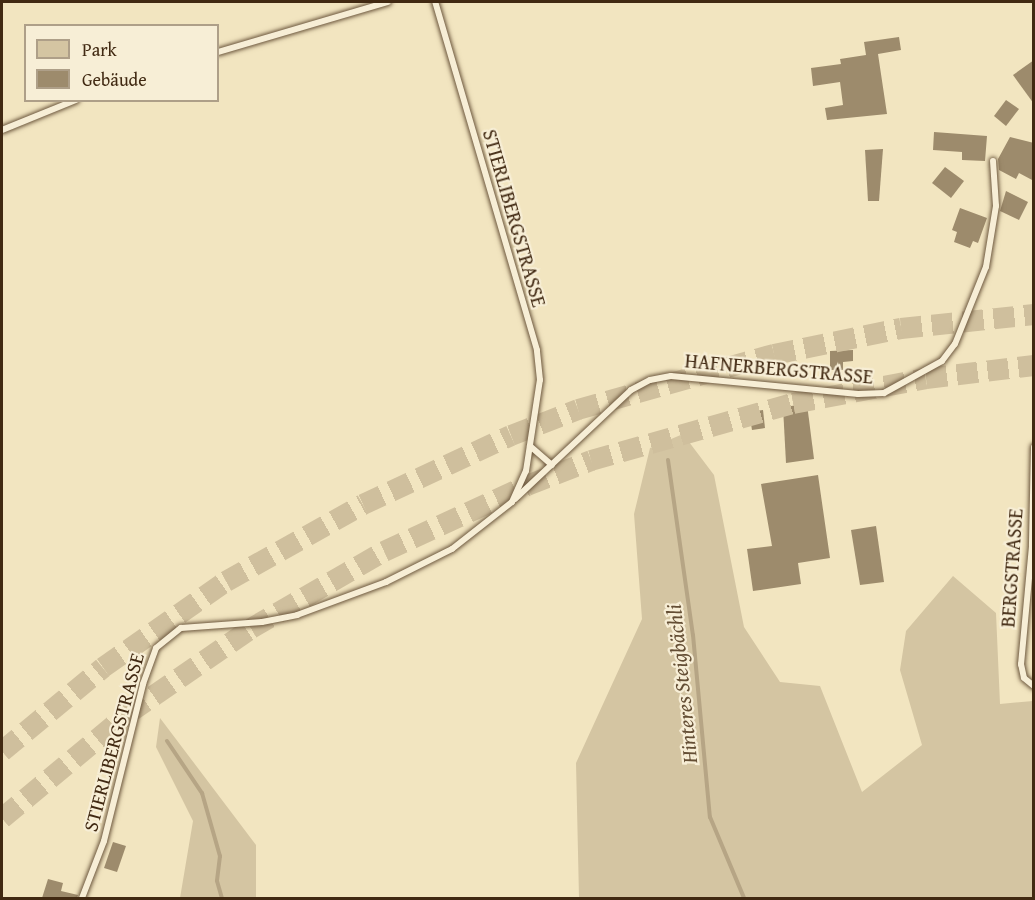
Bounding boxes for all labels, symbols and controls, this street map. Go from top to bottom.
legend [24,24,219,102]
text: Park [82,36,117,63]
text: Gebäude [82,66,147,93]
street label: STIERLIBERGSTRASSE [478,126,552,310]
street label: HAFNERBERGSTRASSE [684,348,874,388]
street label: BERGSTRASSE [995,508,1027,628]
water label: Hinteres Steigbächli [661,603,703,765]
street label: STIERLIBERGSTRASSE [78,650,148,834]

